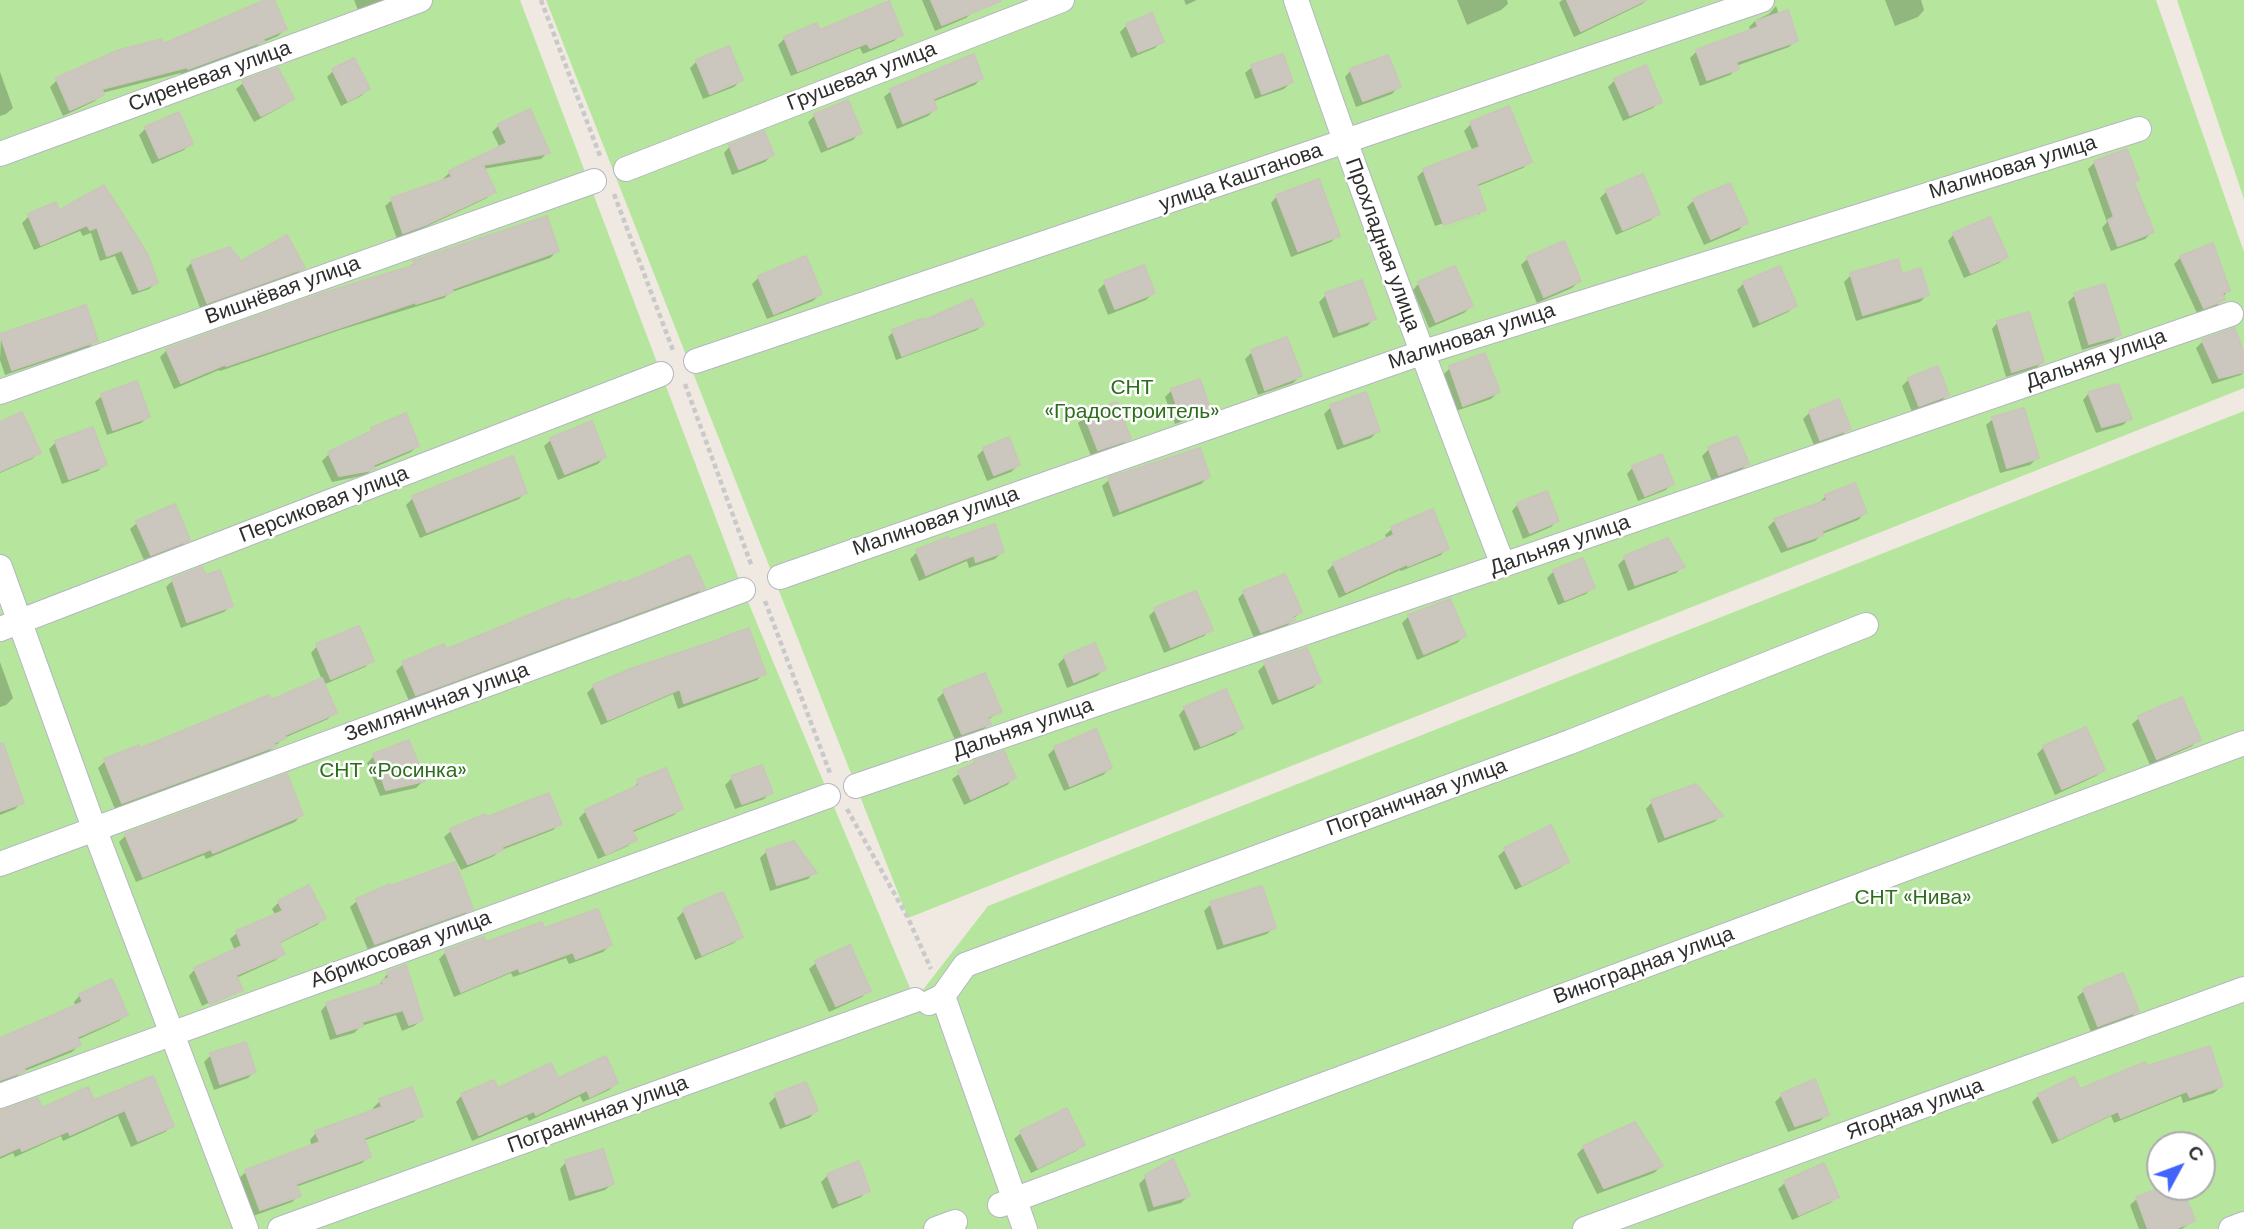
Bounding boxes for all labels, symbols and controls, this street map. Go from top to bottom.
street label: Сиреневая улица [125,36,295,118]
street label: Грушевая улица [784,37,940,117]
street label: Малиновая улица [1926,131,2100,205]
street label: улица Каштанова [1156,138,1326,218]
street label: Прохладная улица [1339,155,1425,335]
street label: Вишнёвая улица [202,251,364,331]
street label: Малиновая улица [1385,298,1559,376]
street label: Дальняя улица [2023,324,2169,396]
park label: СНТ «Градостроитель» [1044,375,1220,425]
street label: Персиковая улица [236,461,412,549]
street label: Малиновая улица [850,482,1022,562]
street label: Дальняя улица [1487,510,1633,582]
street label: Земляничная улица [341,658,533,748]
street label: Дальняя улица [950,693,1096,765]
street label: Пограничная улица [1323,754,1511,842]
park label: СНТ «Росинка» [319,758,467,784]
park label: СНТ «Нива» [1854,885,1972,911]
street label: Абрикосовая улица [307,906,495,994]
street label: Виноградная улица [1550,922,1738,1010]
street label: Пограничная улица [504,1071,692,1159]
street label: Ягодная улица [1843,1074,1987,1146]
north arrow [2146,1131,2216,1201]
text: С [2182,1140,2210,1167]

